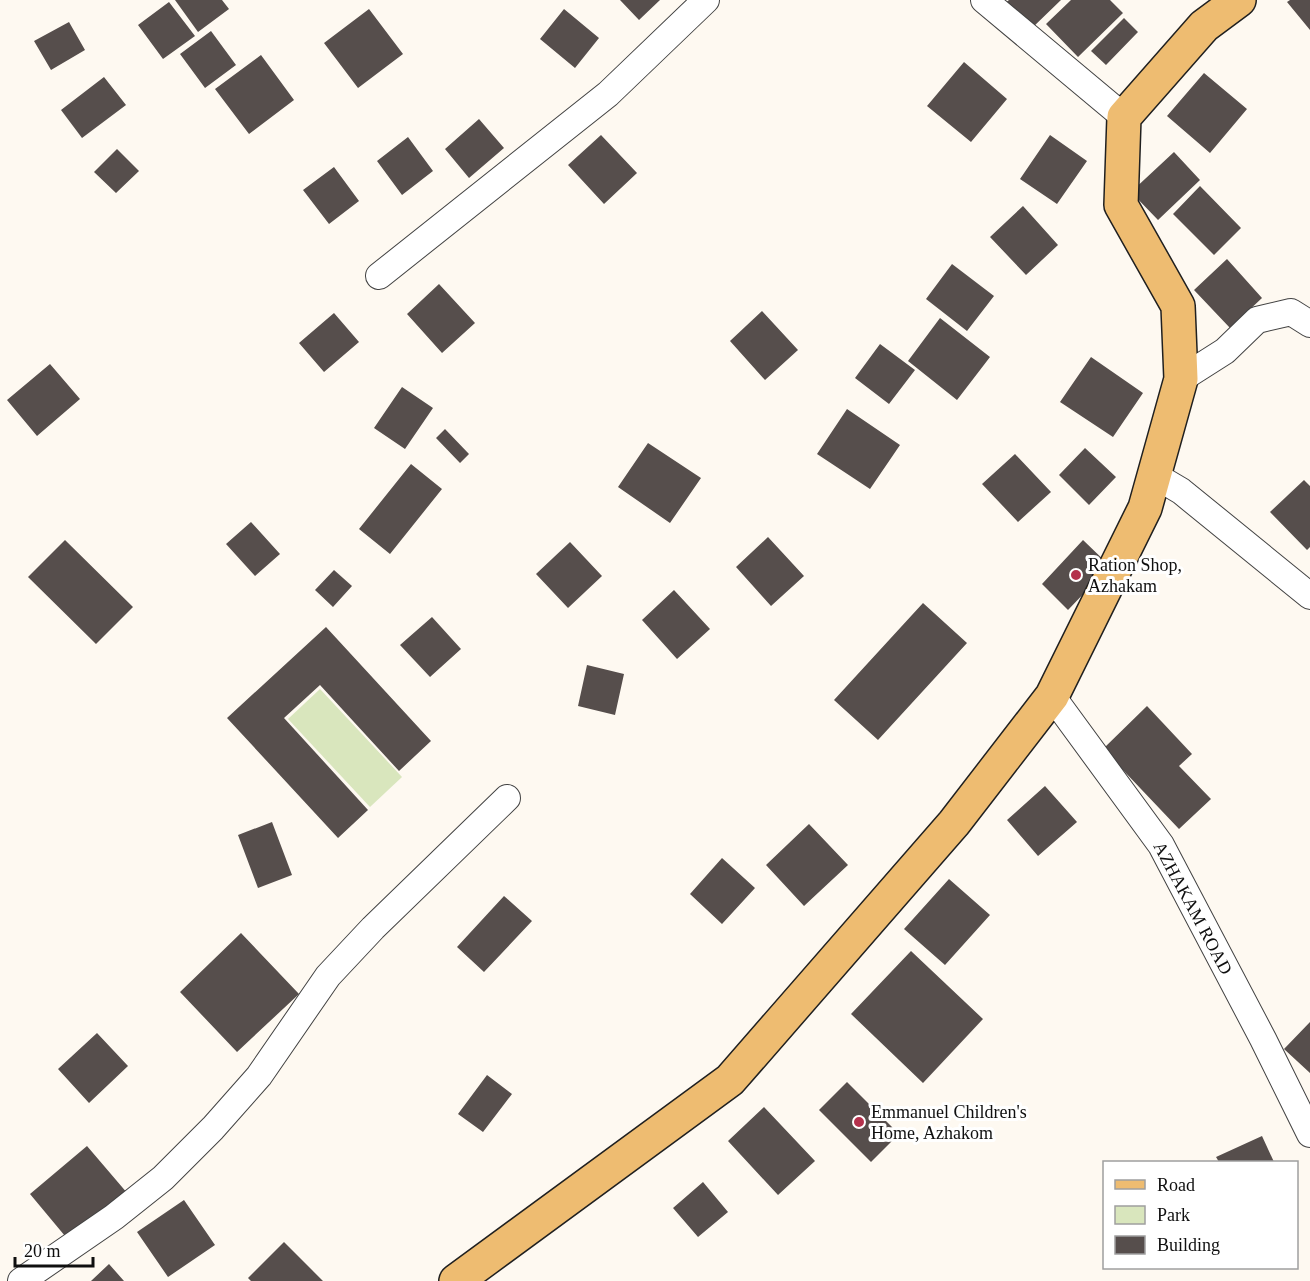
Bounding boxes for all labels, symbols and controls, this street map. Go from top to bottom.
place label: Ration Shop, Azhakam [1088,555,1182,596]
marker: Ration Shop, Azhakam [1069,568,1083,582]
street label: AZHAKAM ROAD [1150,838,1236,978]
place label: Emmanuel Children's Home, Azhakom [871,1102,1027,1143]
marker: Emmanuel Children's Home, Azhakom [852,1115,866,1129]
legend [1103,1161,1298,1269]
text: Road [1157,1175,1195,1195]
text: Park [1157,1205,1190,1225]
scale bar [15,1230,93,1268]
text: Building [1157,1235,1220,1255]
text: 20 m [24,1241,61,1261]

